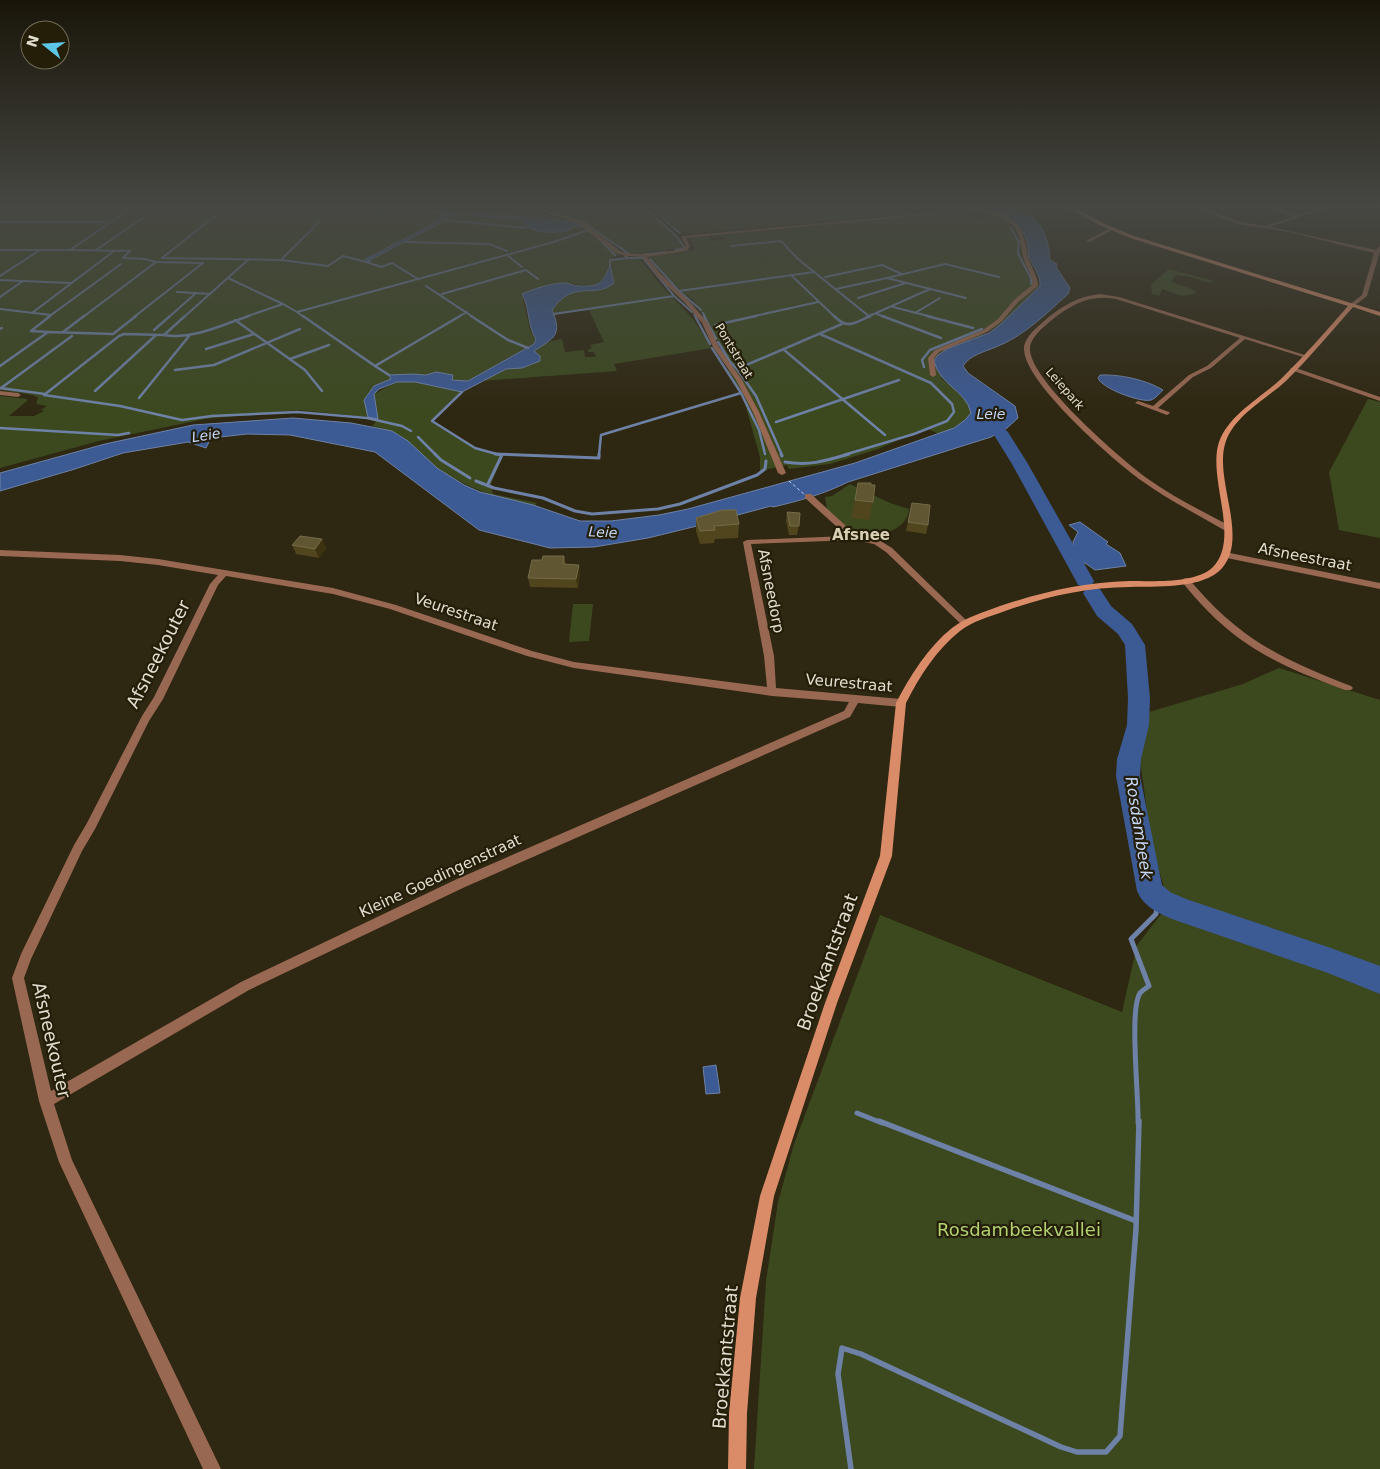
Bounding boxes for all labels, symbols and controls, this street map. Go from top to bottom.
north arrow [20,20,70,70]
text: N [23,33,42,49]
street label: Pontstraat [712,321,756,381]
street label: Leiepark [1043,365,1087,413]
water label: Leie [977,406,1005,422]
water label: Leie [190,425,222,445]
water label: Leie [588,523,618,541]
district label: Afsnee [832,526,890,544]
street label: Afsneestraat [1257,539,1353,575]
street label: Afsneedorp [754,547,788,635]
street label: Veurestraat [412,589,500,635]
street label: Afsneekouter [122,596,195,712]
street label: Veurestraat [805,670,893,696]
water label: Rosdambeek [1121,775,1157,882]
street label: Kleine Goedingenstraat [356,830,524,921]
street label: Broekkantstraat [792,891,862,1033]
street label: Afsneekouter [28,980,76,1101]
park label: Rosdambeekvallei [937,1219,1101,1240]
street label: Broekkantstraat [708,1284,742,1430]

